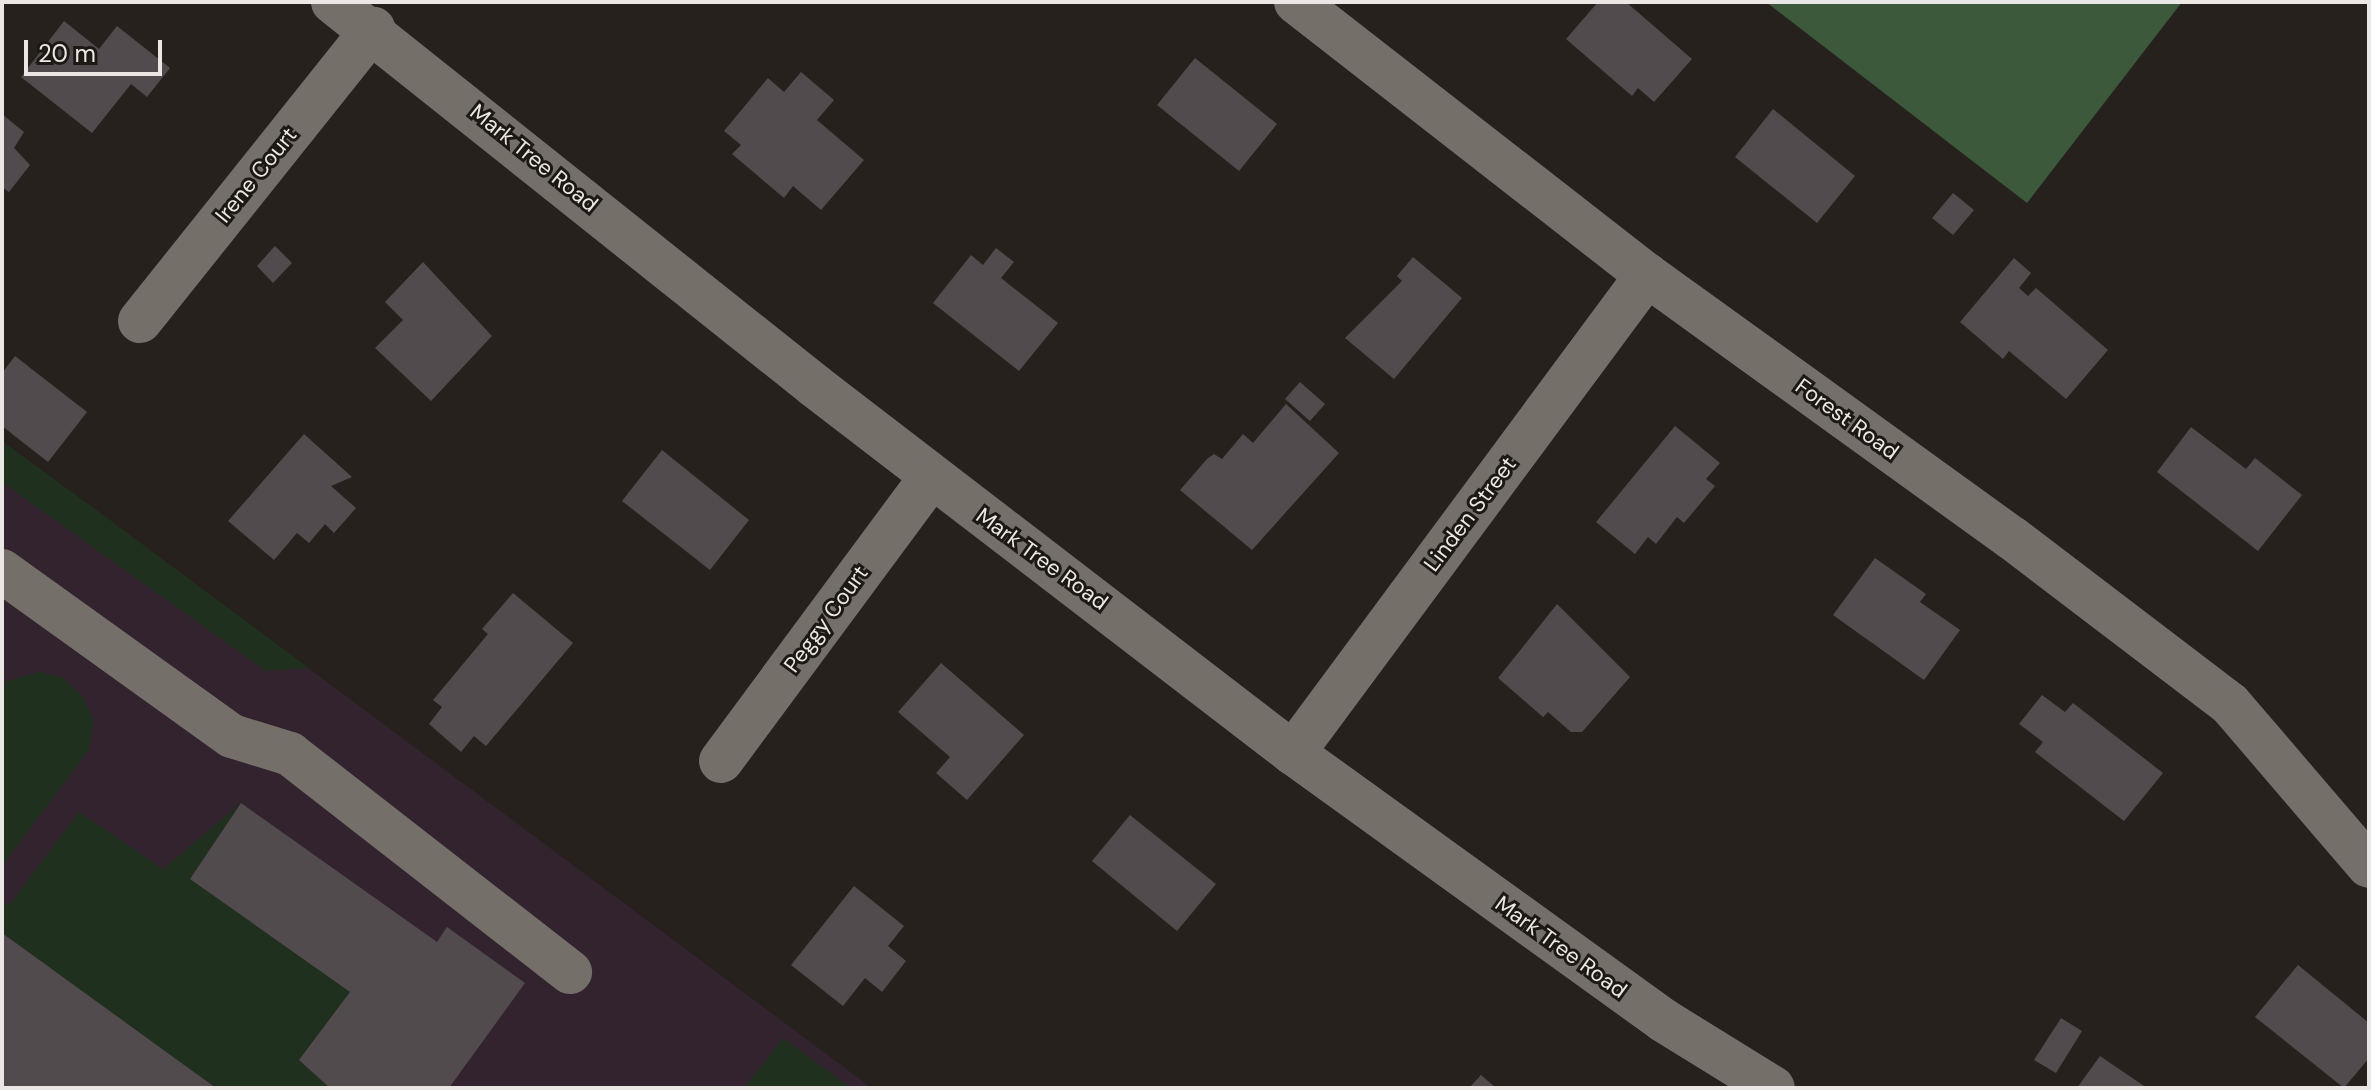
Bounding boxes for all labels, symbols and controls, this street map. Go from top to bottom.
scale bar [28,24,166,74]
text: 20 m [38,38,96,69]
street label: Mark Tree Road [465,99,603,217]
street label: Irene Court [210,122,302,228]
street label: Forest Road [1790,373,1904,465]
street label: Linden Street [1418,452,1522,576]
street label: Mark Tree Road [971,502,1113,616]
street label: Peggy Court [778,561,874,677]
street label: Mark Tree Road [1490,890,1632,1004]

